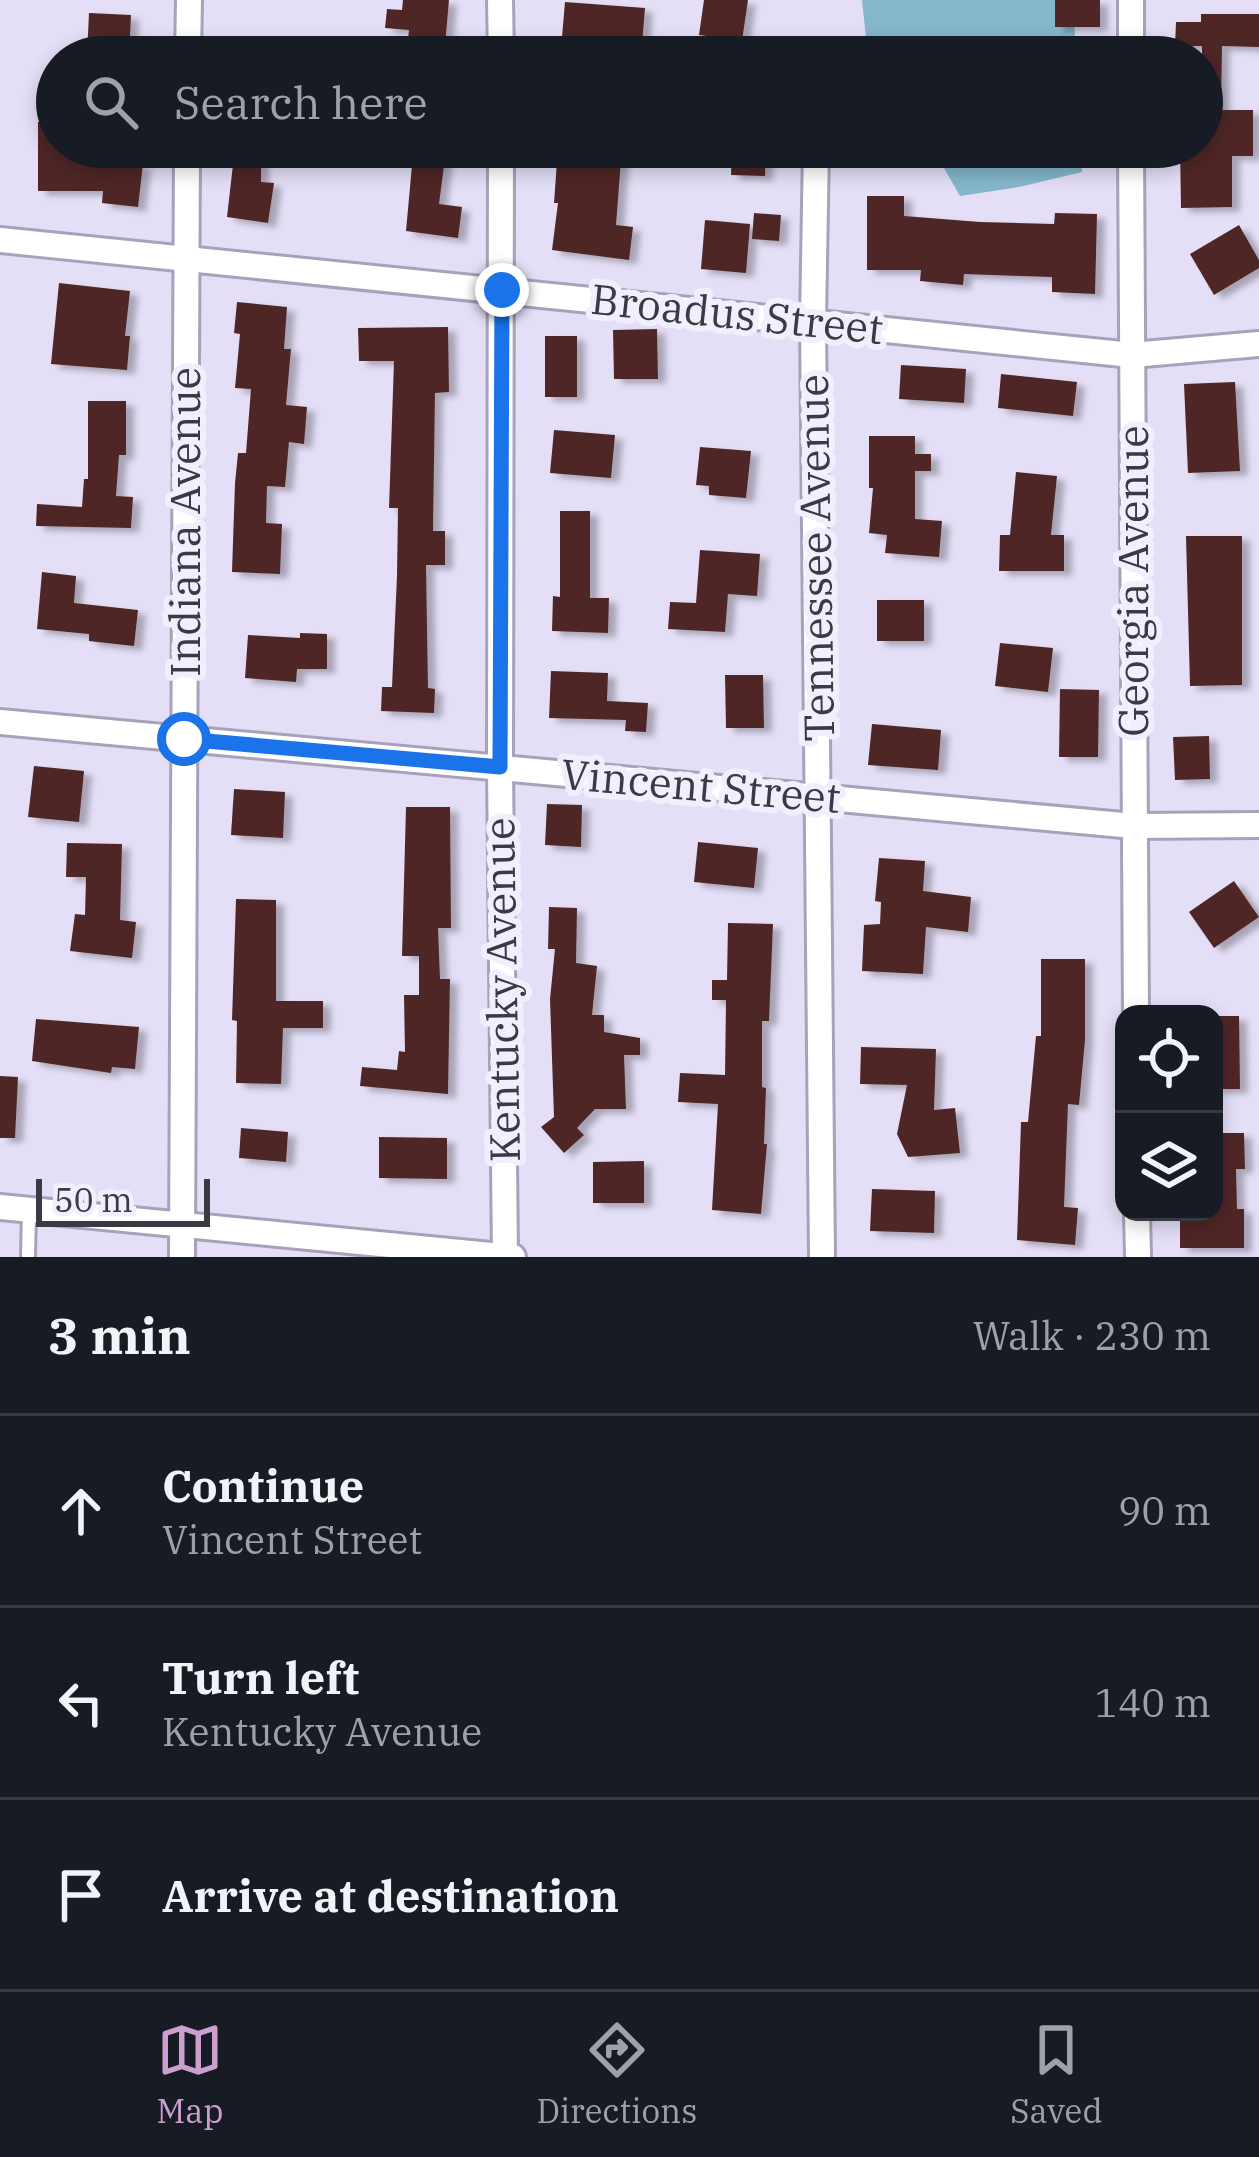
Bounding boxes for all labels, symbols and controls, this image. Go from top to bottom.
search box [36,36,1223,168]
icon: search [78,69,144,135]
text: Search here [174,73,428,131]
route end [475,263,529,317]
street label: Broadus Street [588,271,886,356]
street label: Indiana Avenue [157,367,212,677]
street label: Tennessee Avenue [785,374,846,742]
street label: Georgia Avenue [1105,425,1160,737]
route start [157,712,211,766]
street label: Vincent Street [559,746,843,825]
street label: Kentucky Avenue [471,817,532,1163]
map controls [1115,1005,1223,1221]
button: locate [1115,1005,1223,1113]
button: layers [1115,1113,1223,1221]
scale bar [36,1173,210,1226]
text: 50 m [54,1178,133,1221]
text: 3 min [48,1302,191,1368]
text: Walk · 230 m [973,1310,1211,1361]
text: Continue [162,1456,364,1514]
icon: ahead [48,1478,114,1544]
text: 90 m [1118,1485,1211,1536]
text: Vincent Street [162,1514,422,1565]
text: Turn left [162,1648,359,1706]
icon: left [48,1670,114,1736]
text: 140 m [1095,1677,1211,1728]
text: Kentucky Avenue [162,1706,482,1757]
icon: arrive [48,1862,114,1928]
text: Arrive at destination [162,1866,619,1924]
tab: Map [156,2017,223,2132]
tab: Directions [536,2017,697,2132]
tab: Saved [1010,2017,1103,2132]

